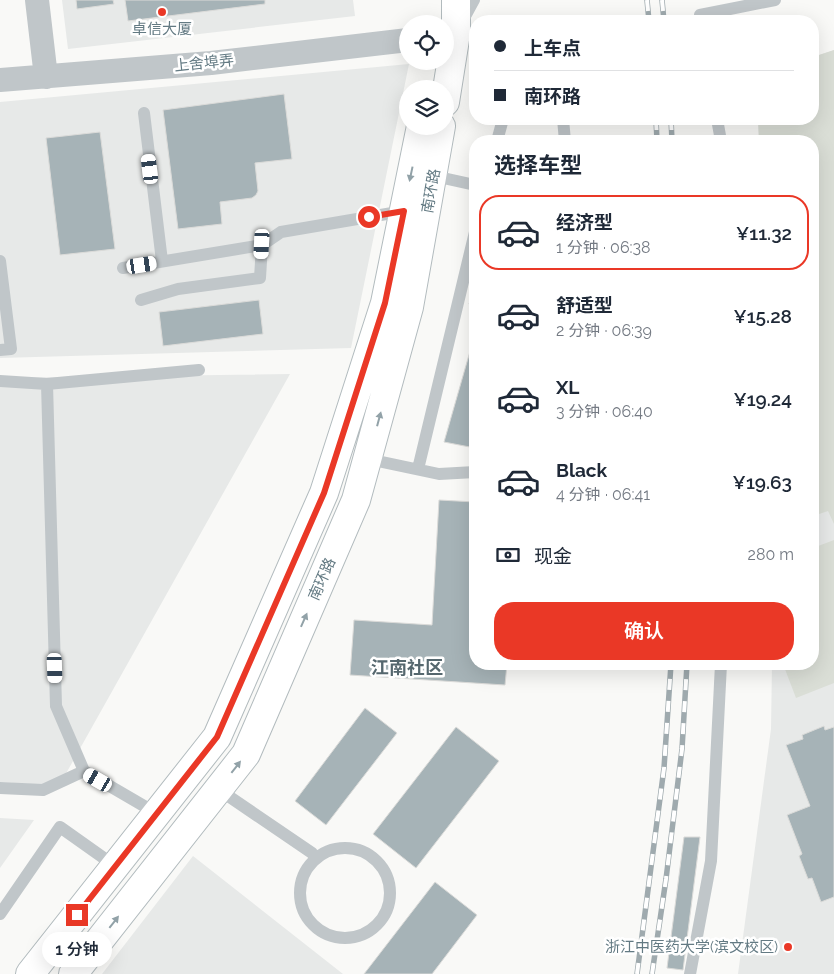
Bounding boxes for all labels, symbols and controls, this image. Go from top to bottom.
marker: 卓信大厦 [156,6,168,18]
map controls [399,15,454,135]
button: locate [399,15,454,70]
place label: 卓信大厦 [132,20,192,38]
text: 上车点 [524,37,581,59]
street label: 上舍埠弄 [173,51,235,75]
button: layers [399,80,454,135]
text: 南环路 [524,85,581,107]
text: 选择车型 [494,152,582,178]
car [140,153,159,185]
one-way arrow [407,166,415,182]
street label: 南环路 [418,167,444,215]
route start [358,206,380,228]
icon: car [496,210,541,255]
text: 经济型 [556,211,613,233]
text: ¥11.32 [736,222,792,244]
car [253,229,270,259]
text: 1 分钟 · 06:38 [556,238,651,257]
car [126,255,157,275]
icon: car [496,293,541,338]
text: 舒适型 [556,294,613,316]
text: ¥15.28 [733,305,792,327]
text: 2 分钟 · 06:39 [556,321,652,340]
icon: car [496,376,541,421]
text: XL [556,376,579,398]
text: ¥19.24 [733,388,792,410]
text: 3 分钟 · 06:40 [556,402,653,421]
one-way arrow [375,411,383,426]
icon: car [496,459,541,504]
text: Black [556,459,607,481]
text: ¥19.63 [733,471,792,493]
text: 4 分钟 · 06:41 [556,485,650,504]
icon: cash [494,541,522,569]
text: 现金 [534,545,572,567]
text: 280 m [748,545,794,564]
street label: 南环路 [305,555,339,603]
button: 确认 [494,602,794,660]
one-way arrow [300,613,308,627]
car [46,653,63,683]
district label: 江南社区 [371,657,443,678]
one-way arrow [230,761,241,774]
car [81,766,114,794]
route end [66,904,88,926]
one-way arrow [108,916,119,929]
callout: 1 分钟 [42,932,112,968]
place label: 浙江中医药大学(滨文校区) [605,938,778,956]
text: 1 分钟 [55,940,99,959]
marker: 浙江中医药大学(滨文校区) [782,941,794,953]

